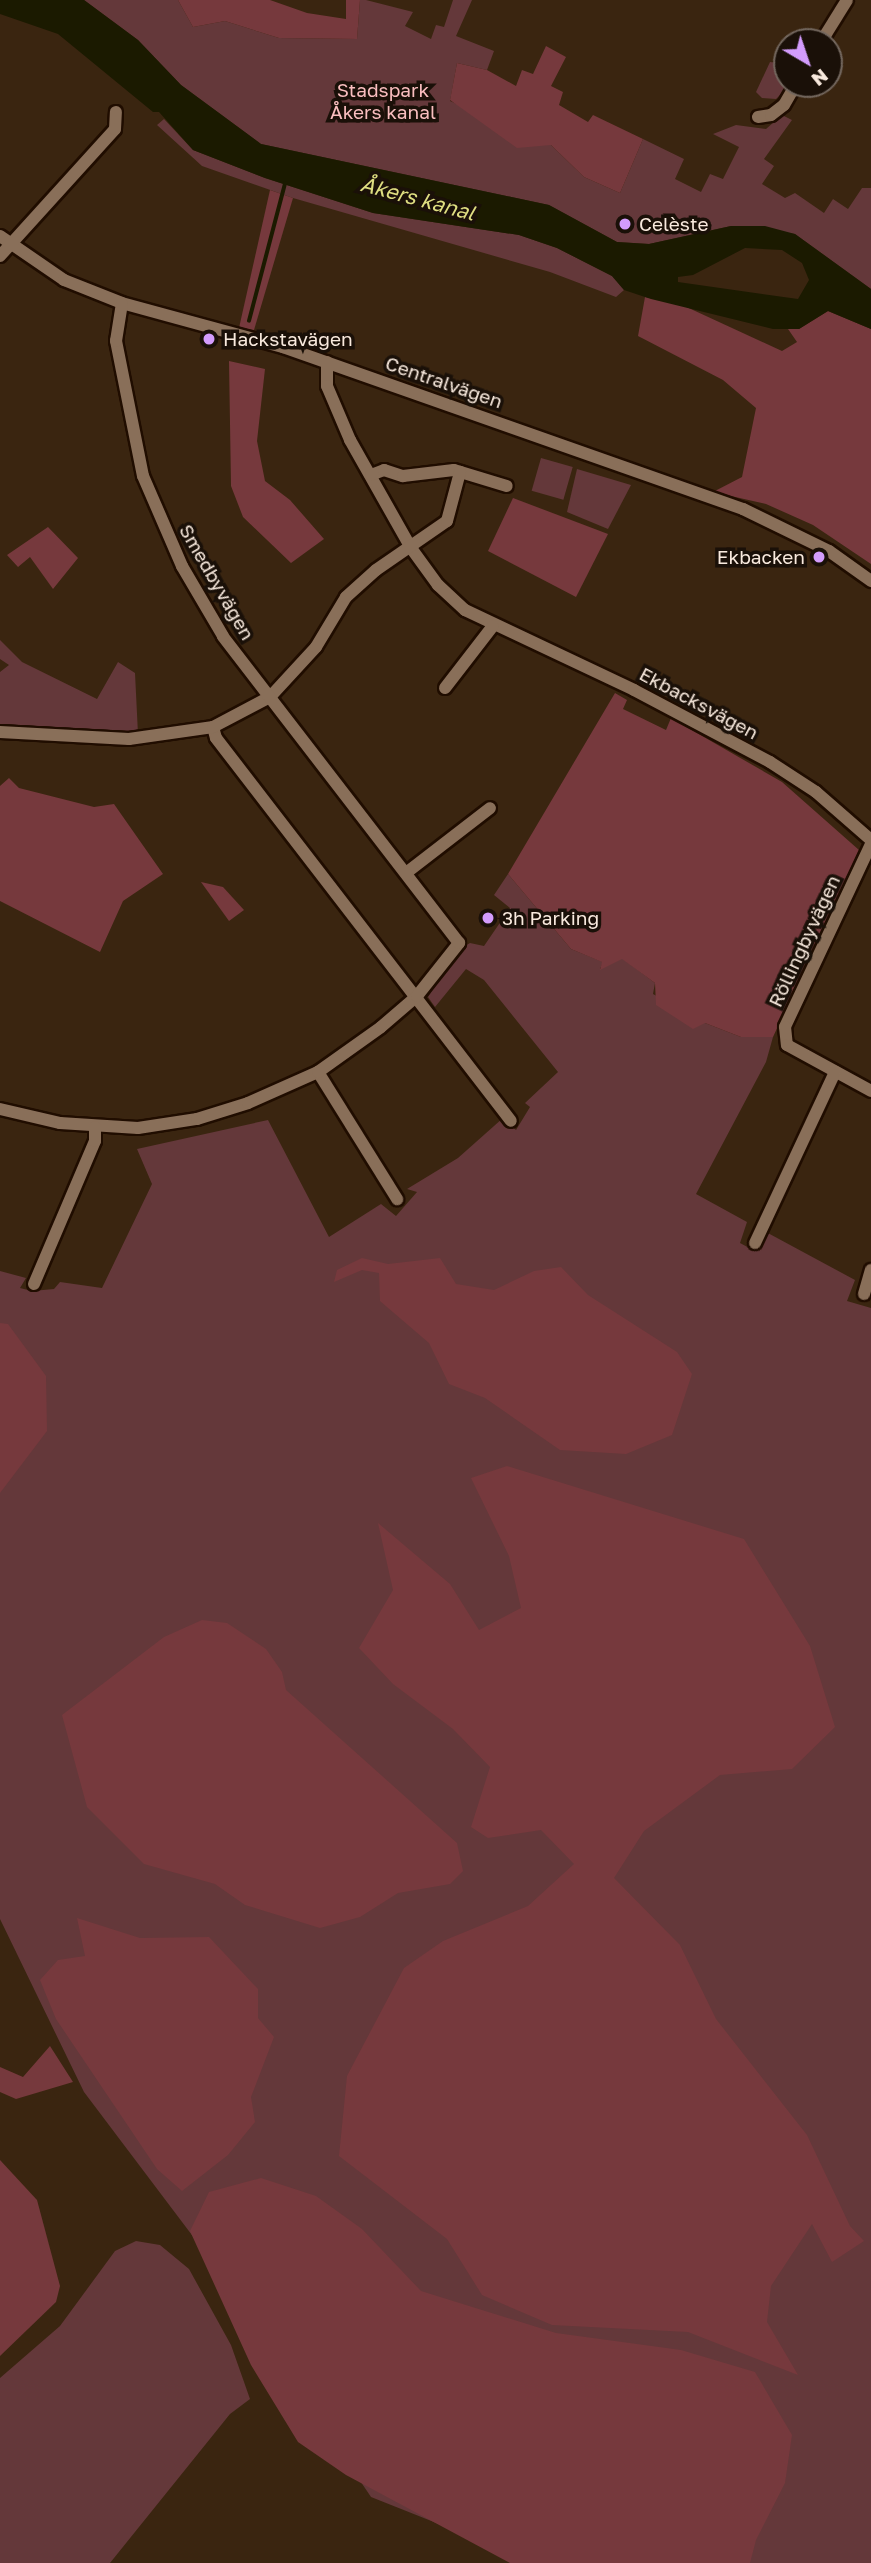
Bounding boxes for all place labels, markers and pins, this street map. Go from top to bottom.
place label: Celèste [639,213,709,235]
marker: Celèste [617,216,633,232]
place label: Hackstavägen [223,328,353,350]
marker: Hackstavägen [201,331,217,347]
place label: Ekbacken [717,546,805,568]
marker: Ekbacken [811,549,827,565]
place label: 3h Parking [502,907,599,929]
marker: 3h Parking [480,910,496,926]

